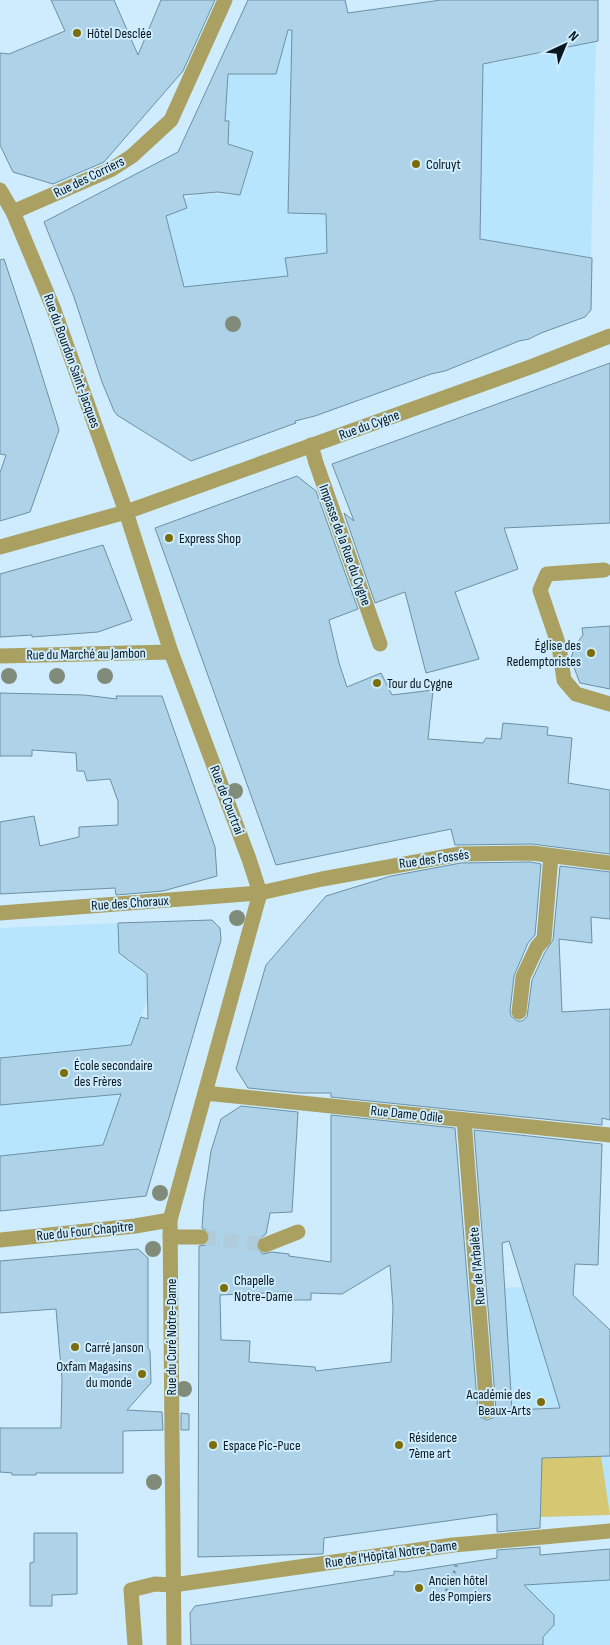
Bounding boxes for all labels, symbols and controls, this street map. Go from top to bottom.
north arrow [540,20,590,70]
place label: Hôtel Desclée [87,25,152,42]
marker: Hôtel Desclée [71,27,83,39]
text: N [565,27,582,45]
street label: Rue des Corriers [51,153,127,201]
place label: Colruyt [426,156,461,173]
marker: Colruyt [410,158,422,170]
street label: Rue du Bourdon Saint-Jacques [40,292,104,430]
street label: Rue du Cygne [336,406,402,444]
street label: Impasse de la Rue du Cygne [315,482,375,608]
place label: Express Shop [179,530,241,547]
marker: Express Shop [163,532,175,544]
place label: Église des Redemptoristes [506,637,581,670]
street label: Rue du Marché au Jambon [26,644,146,664]
marker: Église des Redemptoristes [585,647,597,659]
place label: Tour du Cygne [387,675,453,692]
marker: Tour du Cygne [371,677,383,689]
street label: Rue de Courtrai [206,763,248,837]
street label: Rue des Fossés [398,846,470,872]
street label: Rue des Choraux [91,892,170,914]
place label: École secondaire des Frères [74,1057,153,1090]
marker: École secondaire des Frères [58,1067,70,1079]
street label: Rue Dame Odile [370,1102,444,1126]
street label: Rue du Four Chapitre [36,1217,134,1245]
street label: Rue de l'Arbalète [465,1226,489,1306]
place label: Chapelle Notre-Dame [234,1272,293,1305]
street label: Rue du Curé Notre-Dame [163,1279,180,1395]
marker: Chapelle Notre-Dame [218,1282,230,1294]
place label: Carré Janson [85,1339,144,1356]
marker: Carré Janson [69,1341,81,1353]
place label: Oxfam Magasins du monde [56,1358,132,1391]
marker: Oxfam Magasins du monde [136,1368,148,1380]
place label: Académie des Beaux-Arts [466,1386,531,1419]
marker: Académie des Beaux-Arts [535,1396,547,1408]
place label: Résidence 7ème art [409,1429,457,1462]
place label: Espace Pic-Puce [223,1437,301,1454]
marker: Espace Pic-Puce [207,1439,219,1451]
marker: Résidence 7ème art [393,1439,405,1451]
street label: Rue de l'Hôpital Notre-Dame [324,1536,458,1572]
place label: Ancien hôtel des Pompiers [428,1572,491,1605]
marker: Ancien hôtel des Pompiers [413,1582,425,1594]

